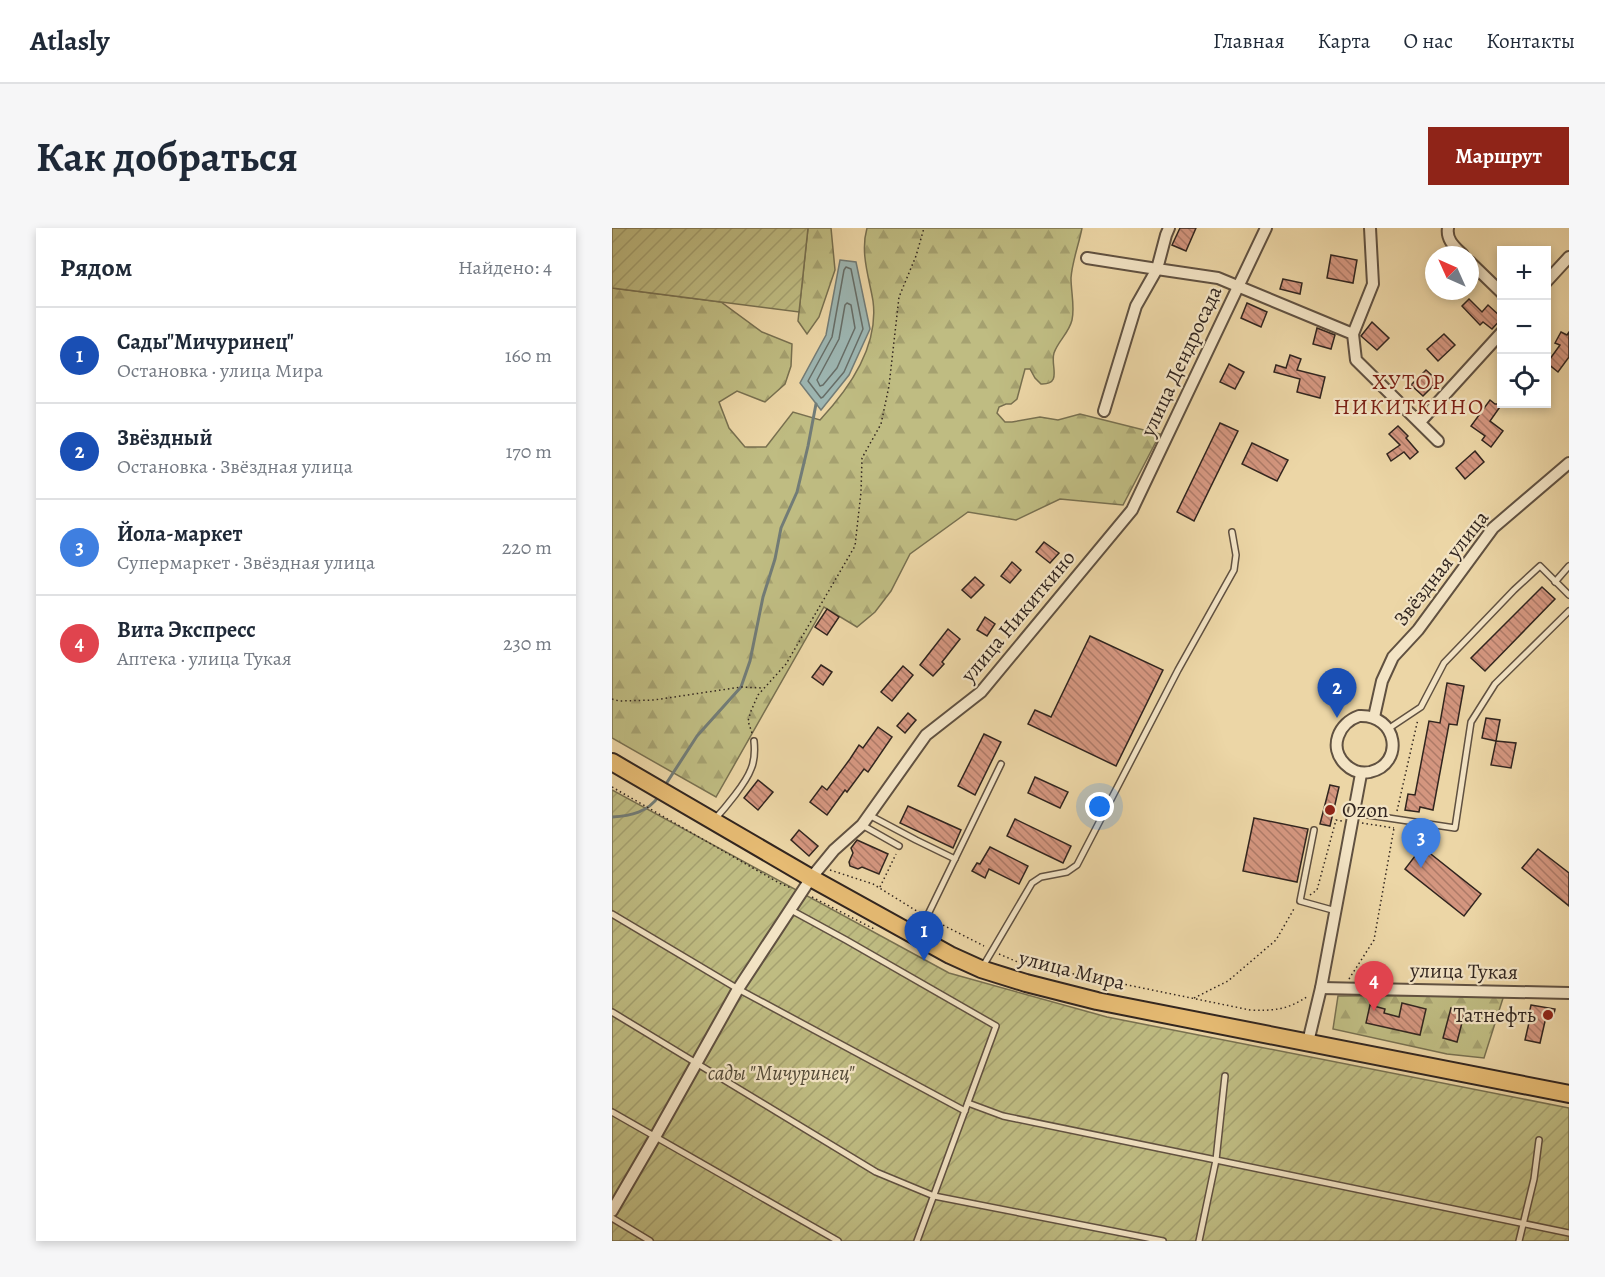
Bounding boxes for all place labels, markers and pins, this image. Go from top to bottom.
pin: 2 [1318,668,1356,718]
place label: Ozon [1342,796,1388,824]
marker: Ozon [1323,803,1337,817]
pin: 3 [1402,818,1440,868]
pin: 1 [904,912,944,961]
pin: 4 [1354,962,1394,1011]
place label: Татнефть [1454,1001,1536,1029]
marker: Татнефть [1541,1008,1555,1022]

